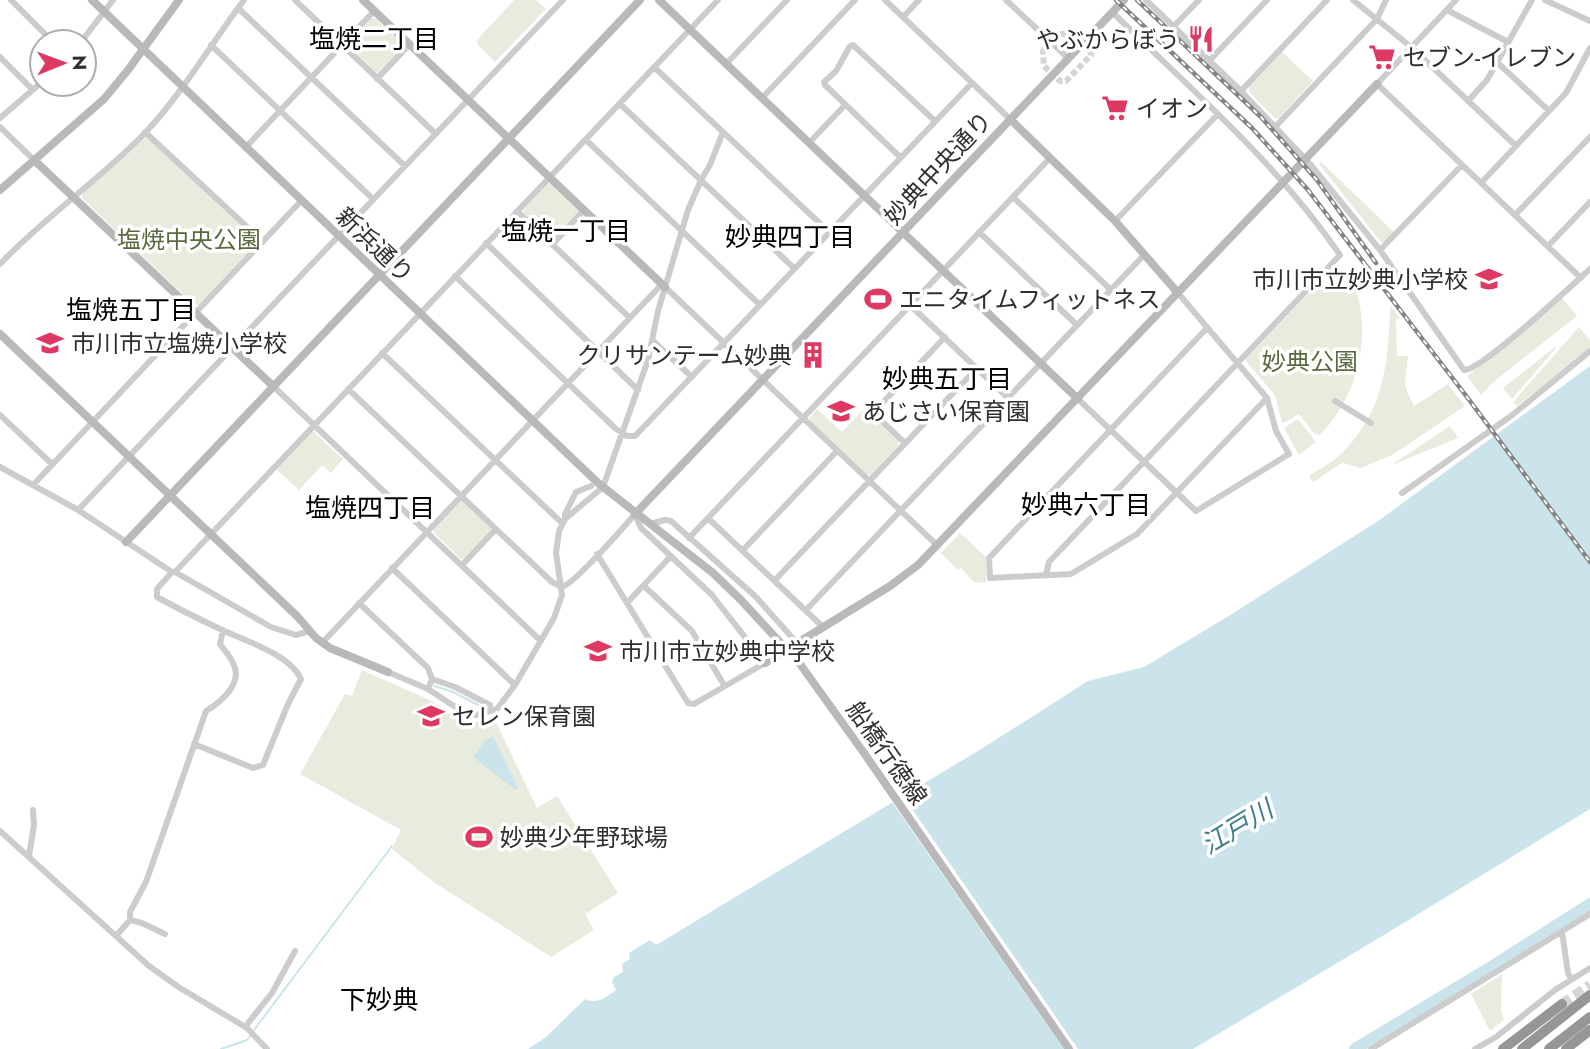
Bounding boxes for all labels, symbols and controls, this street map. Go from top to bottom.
district label: 塩焼二丁目 [309,20,439,58]
place label: やぶからぼう [1036,22,1180,57]
restaurant icon: やぶからぼう [1186,24,1216,54]
north arrow [28,28,98,98]
place label: セブン-イレブン [1403,40,1576,75]
supermarket icon: セブン-イレブン [1367,42,1397,72]
text: N [66,55,93,70]
place label: イオン [1136,91,1208,126]
supermarket icon: イオン [1100,93,1130,123]
street label: 妙典中央通り [876,103,1000,233]
street label: 新浜通り [328,199,422,291]
district label: 塩焼一丁目 [501,212,631,250]
district label: 妙典四丁目 [725,218,855,256]
park label: 塩焼中央公園 [117,222,261,257]
place label: 市川市立妙典小学校 [1252,262,1468,297]
school or university icon: 市川市立妙典小学校 [1474,264,1504,294]
place label: エニタイムフィットネス [899,282,1161,317]
sports icon: エニタイムフィットネス [863,284,893,314]
district label: 塩焼五丁目 [66,291,196,329]
place label: 市川市立塩焼小学校 [71,326,287,361]
school or university icon: 市川市立塩焼小学校 [35,328,65,358]
place label: クリサンテーム妙典 [577,338,792,373]
building icon: クリサンテーム妙典 [798,340,828,370]
park label: 妙典公園 [1262,344,1358,379]
district label: 妙典五丁目 [882,360,1012,398]
place label: あじさい保育園 [862,394,1030,429]
school or university icon: あじさい保育園 [826,396,856,426]
district label: 妙典六丁目 [1021,486,1151,524]
district label: 塩焼四丁目 [305,489,435,527]
place label: 市川市立妙典中学校 [619,634,835,669]
school or university icon: 市川市立妙典中学校 [583,636,613,666]
street label: 船橋行徳線 [838,694,936,812]
place label: セレン保育園 [452,699,596,734]
school or university icon: セレン保育園 [416,701,446,731]
water label: 江戸川 [1194,789,1283,863]
place label: 妙典少年野球場 [500,820,668,855]
sports icon: 妙典少年野球場 [464,822,494,852]
district label: 下妙典 [340,981,418,1019]

